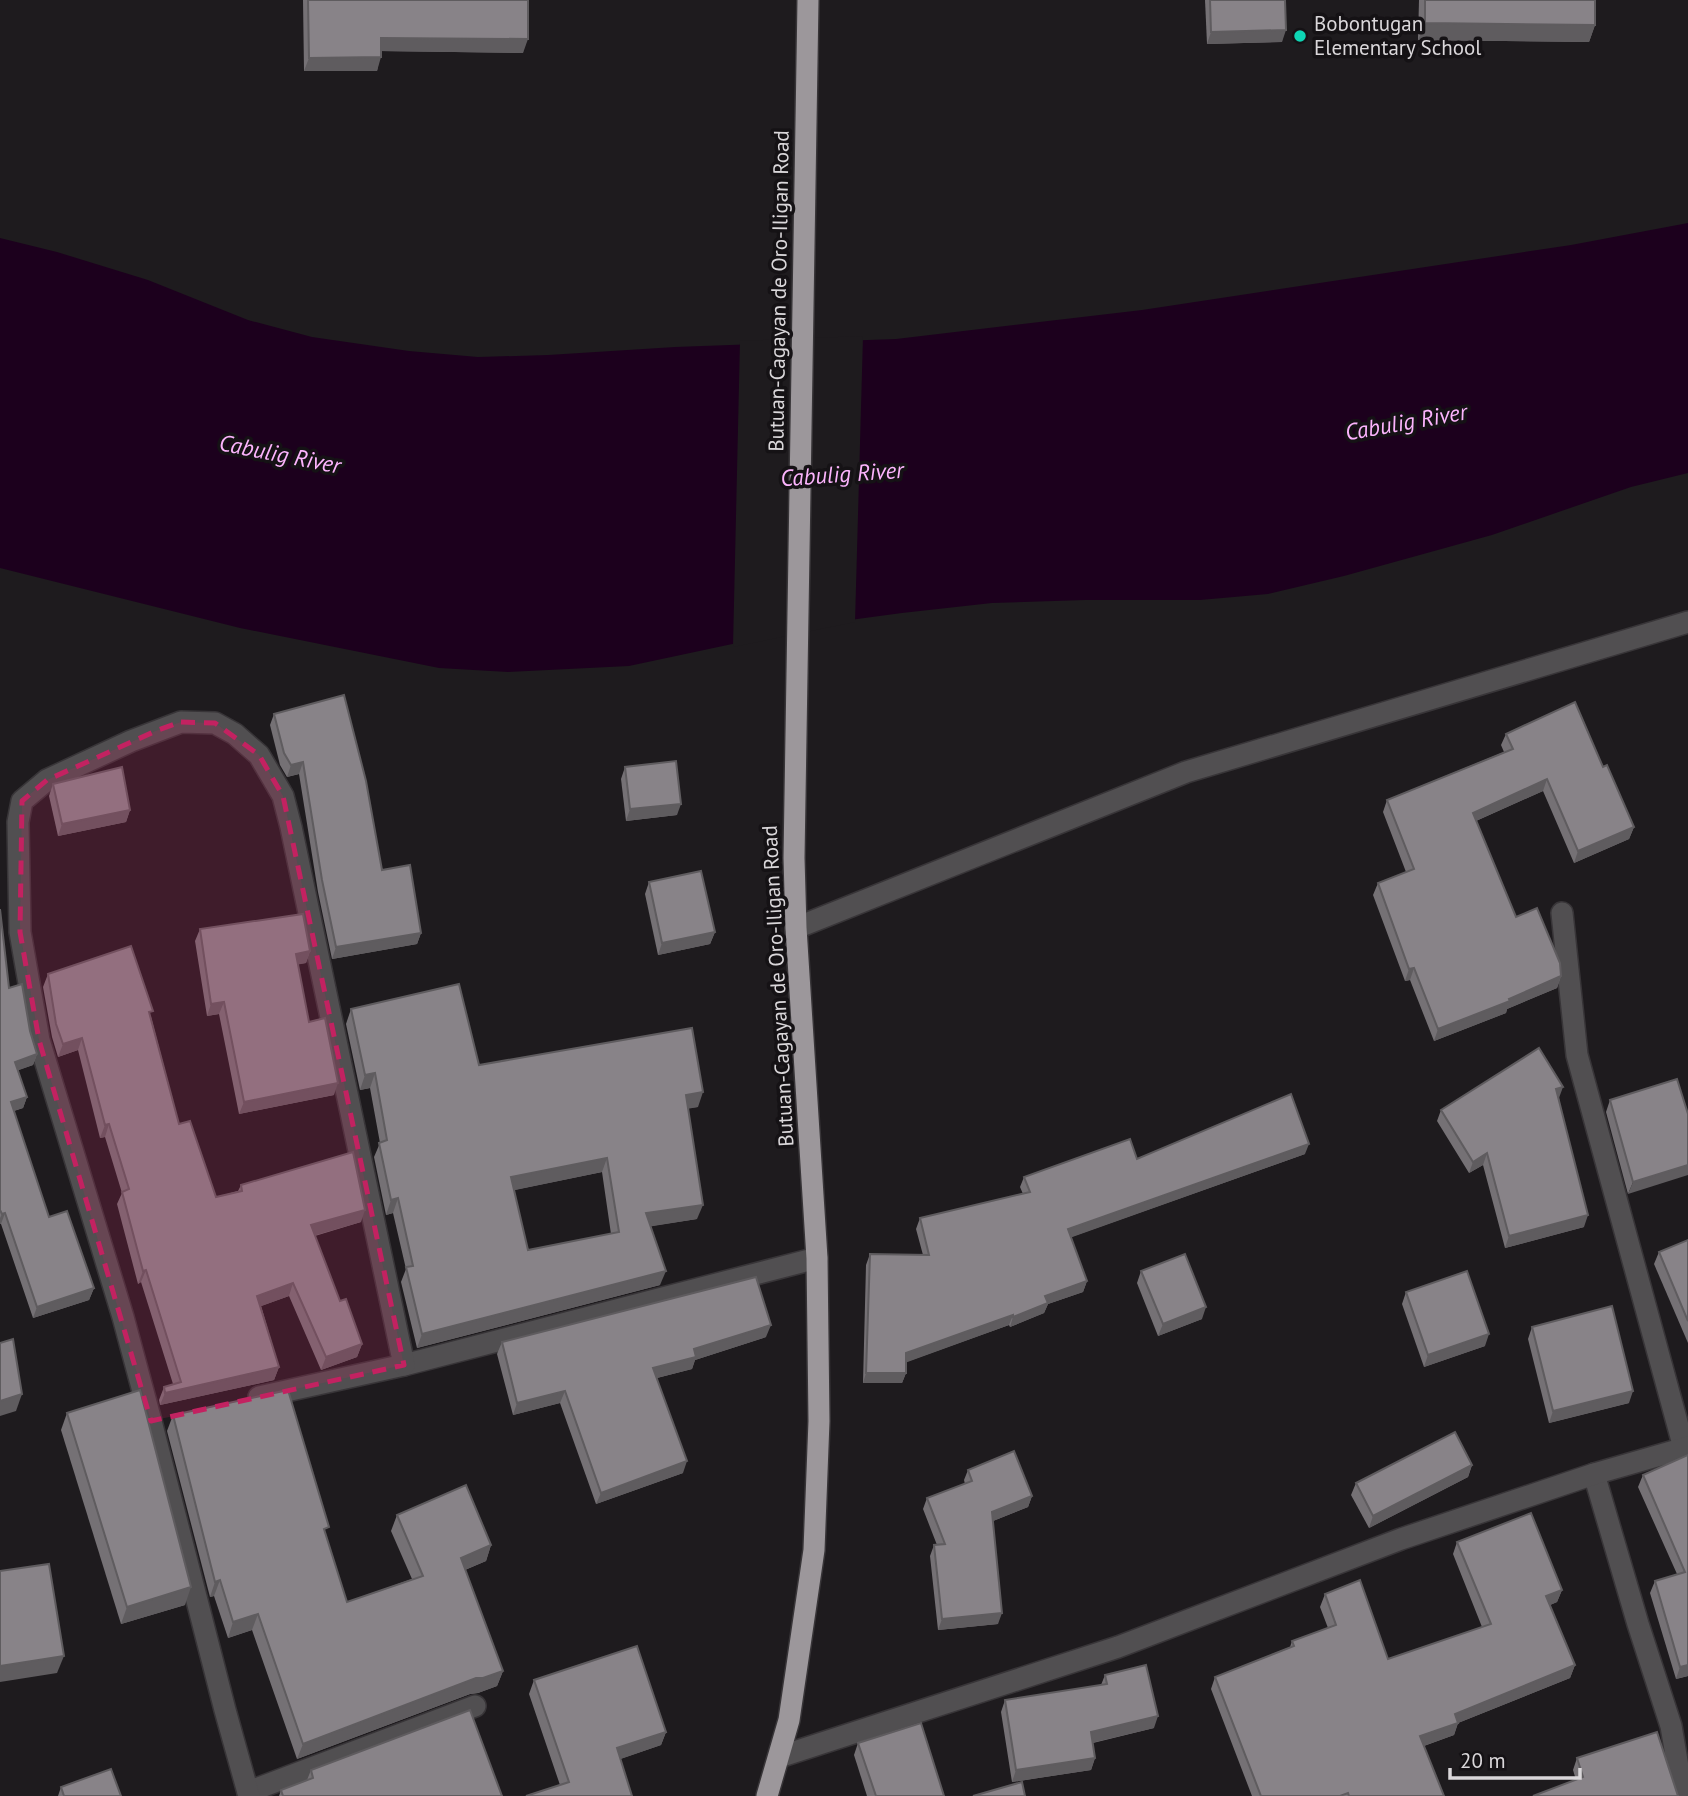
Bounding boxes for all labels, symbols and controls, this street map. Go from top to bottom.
place label: Bobontugan Elementary School [1314,10,1481,61]
marker: Bobontugan Elementary School [1292,28,1308,44]
street label: Butuan-Cagayan de Oro-Iligan Road [762,130,795,452]
water label: Cabulig River [1343,396,1471,446]
water label: Cabulig River [217,428,345,480]
water label: Cabulig River [780,455,906,492]
street label: Butuan-Cagayan de Oro-Iligan Road [756,825,799,1147]
scale bar [1450,1736,1580,1780]
text: 20 m [1460,1747,1506,1774]

